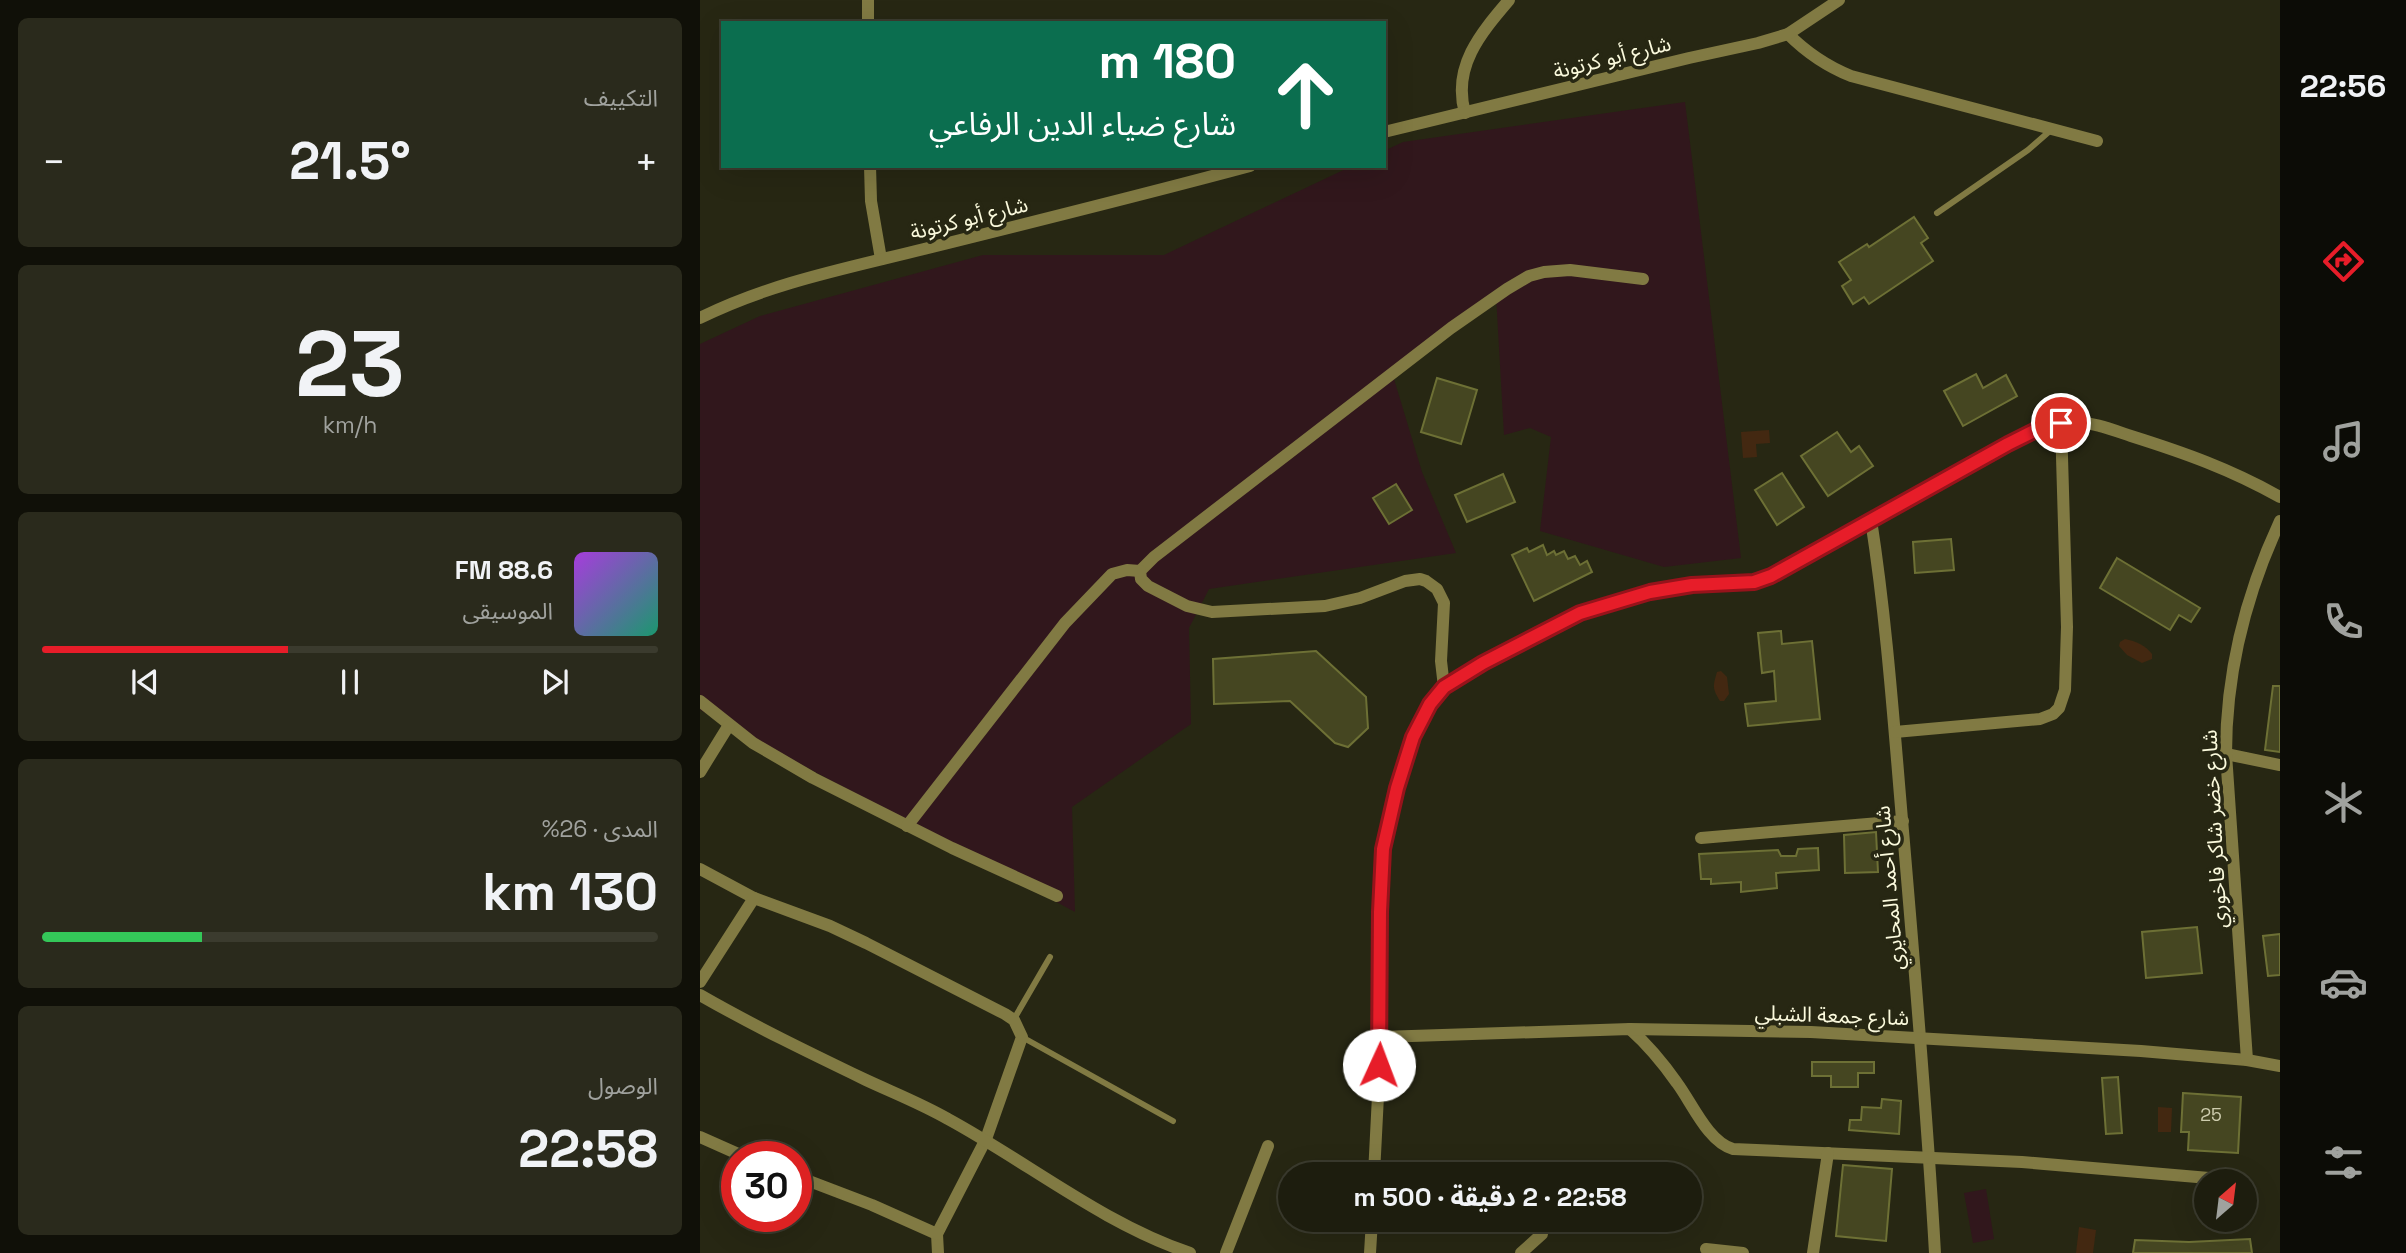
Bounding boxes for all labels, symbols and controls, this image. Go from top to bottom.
street label: شارع أبو كرتونة [1550,29,1674,87]
text: 180 m [1098,30,1236,92]
icon: ahead [1260,49,1351,140]
text: 22:56 [2300,66,2386,106]
text: التكييف [584,83,658,113]
text: شارع ضياء الدين الرفاعي [929,104,1236,144]
text: 21.5° [289,128,411,194]
text: − [42,138,66,186]
text: + [634,138,658,186]
street label: شارع أبو كرتونة [907,190,1031,248]
icon: directions [2319,237,2368,286]
text: 23 [295,306,405,423]
pin [2031,393,2091,453]
icon: arrive [2042,404,2080,442]
text: km/h [323,410,377,440]
icon: music [2319,417,2368,466]
text: 88.6 FM [455,553,553,587]
text: الموسيقى [462,596,553,626]
icon: phone [2319,597,2368,646]
icon: previous [126,663,164,701]
icon: pause [331,663,369,701]
icon: next [536,663,574,701]
street label: شارع خضر شاكر فاخوري [2195,729,2236,929]
icon: climate [2319,778,2368,827]
street label: شارع أحمد المحايري [1868,804,1912,971]
text: المدى · 26% [542,814,658,844]
text: 130 km [482,859,658,925]
icon: car [2319,958,2368,1007]
street label: شارع جمعة الشبلي [1754,999,1910,1034]
position arrow [1342,1028,1416,1102]
text: الوصول [588,1071,658,1101]
house number: 25 [2200,1103,2222,1126]
text: 22:58 [518,1116,658,1182]
icon: filters [2319,1138,2368,1187]
speed limit sign: 30 [721,1141,812,1232]
north arrow [2194,1169,2258,1232]
map controls [2194,1169,2257,1232]
text: 22:58 · 2 دقيقة · 500 m [1353,1180,1627,1214]

